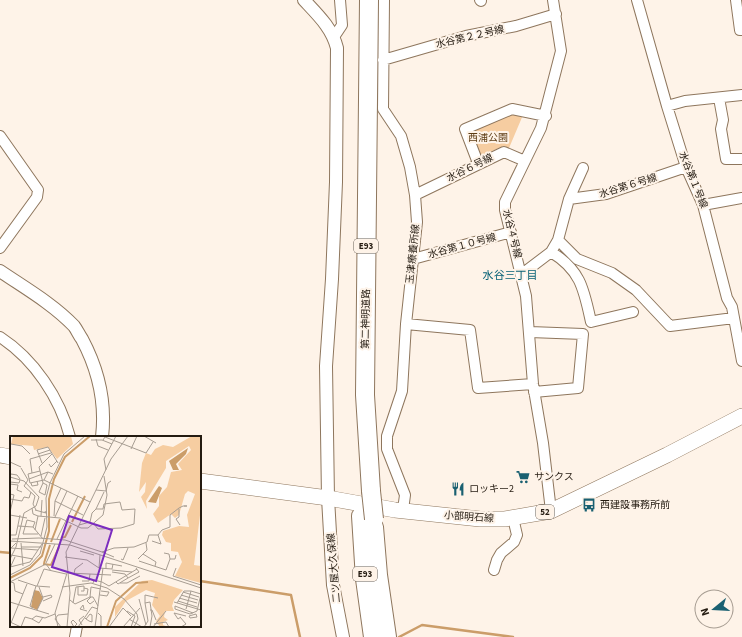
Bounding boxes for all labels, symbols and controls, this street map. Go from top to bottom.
street label: 水谷第２２号線 [434,22,506,52]
park label: 西浦公園 [468,131,508,145]
street label: 水谷第１号線 [675,150,711,210]
street label: 水谷６号線 [444,151,496,185]
street label: 水谷第６号線 [597,171,659,201]
street label: 水谷４号線 [499,208,525,260]
street label: 玉津療養所線 [403,223,423,285]
street label: 水谷第１０号線 [426,230,498,262]
road number: E93 [354,239,378,253]
district label: 水谷三丁目 [483,268,538,283]
street label: 第二神明道路 [358,289,374,349]
inset map [10,436,201,627]
supermarket icon: サンクス [515,469,531,485]
place label: サンクス [534,470,574,484]
restaurant icon: ロッキー2 [450,481,466,497]
place label: ロッキー2 [469,482,514,496]
bus stop icon: 西建設事務所前 [581,497,597,513]
place label: 西建設事務所前 [600,498,670,512]
road number: 52 [536,505,554,519]
street label: 小部明石線 [444,508,494,526]
street label: 二ツ屋大久保線 [324,533,344,603]
road number: E93 [353,567,377,581]
north arrow [694,589,734,629]
text: N [697,606,713,618]

